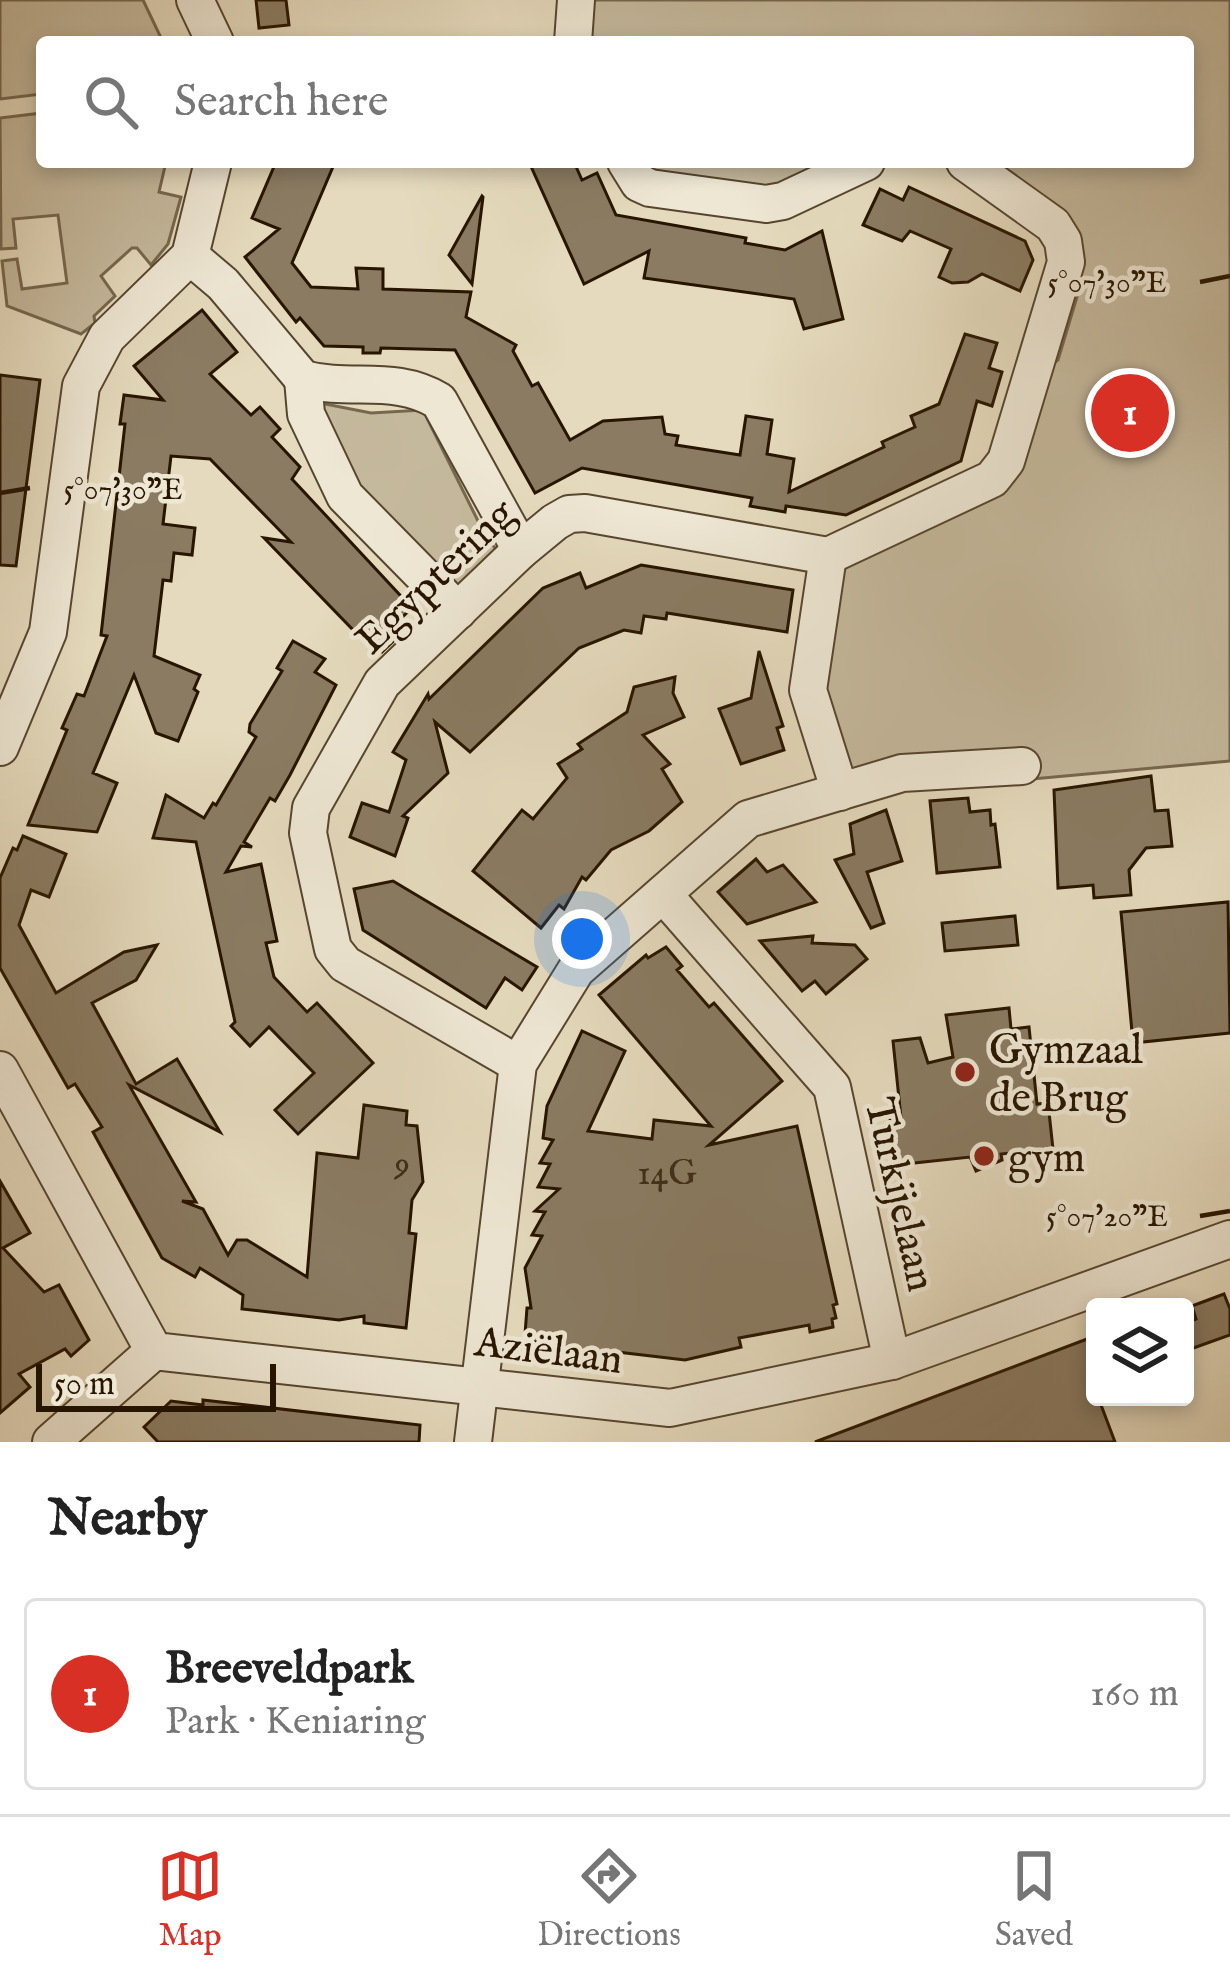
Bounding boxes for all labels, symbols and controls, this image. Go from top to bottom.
search box [36,36,1194,168]
icon: search [78,69,144,135]
text: Search here [174,74,388,131]
text: 5°07'30"E [1047,265,1167,303]
pin: 1 [1091,368,1169,458]
text: 5°07'30"E [63,472,183,510]
street label: Egyptering [345,487,528,667]
your location [552,909,612,969]
place label: Gymzaal de Brug [989,1025,1143,1126]
marker: Gymzaal de Brug [952,1059,978,1085]
street label: Turkijelaan [851,1093,947,1297]
place label: gym [1008,1133,1085,1186]
house number: 9 [393,1142,410,1188]
marker: gym [971,1143,997,1169]
house number: 14G [637,1151,697,1197]
text: 5°07'20"E [1046,1199,1168,1237]
map controls [1086,1298,1194,1406]
button: layers [1086,1298,1194,1406]
street label: Aziëlaan [471,1317,625,1388]
scale bar [36,1358,276,1411]
text: 50 m [54,1364,115,1406]
text: Nearby [48,1488,207,1553]
text: Breeveldpark [165,1641,413,1698]
text: 1 [83,1670,97,1719]
text: 160 m [1090,1670,1179,1719]
text: Park · Keniaring [165,1698,426,1747]
tab: Map [157,1843,223,1957]
tab: Directions [537,1843,681,1957]
tab: Saved [995,1843,1073,1957]

